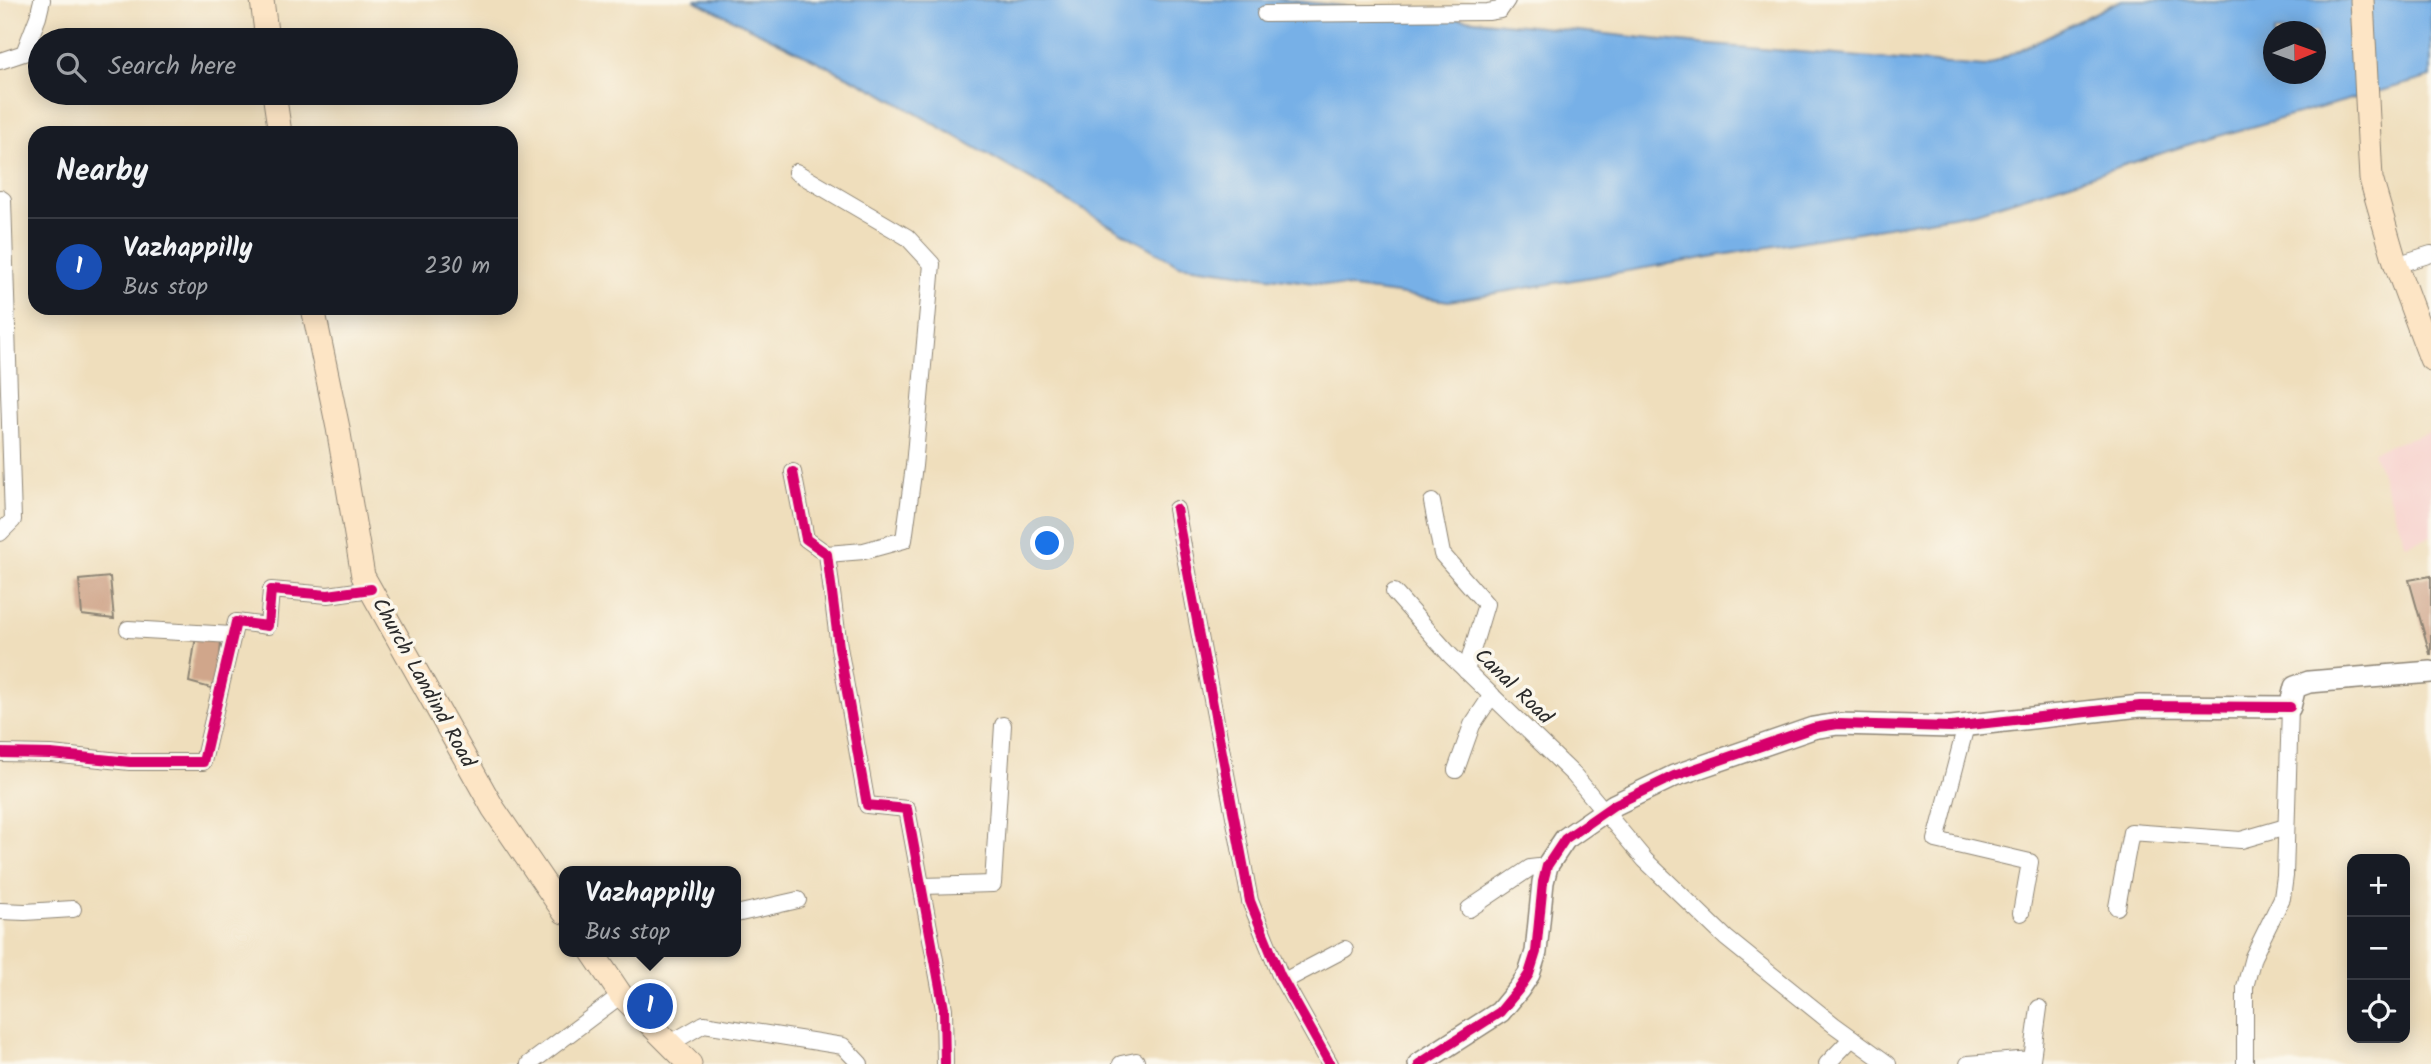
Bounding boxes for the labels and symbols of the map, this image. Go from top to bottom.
north arrow [2263,21,2326,84]
your location [1030,526,1064,560]
street label: Church Landind Road [362,592,484,775]
street label: Canal Road [1466,641,1560,734]
pin: 1 [627,980,673,1032]

